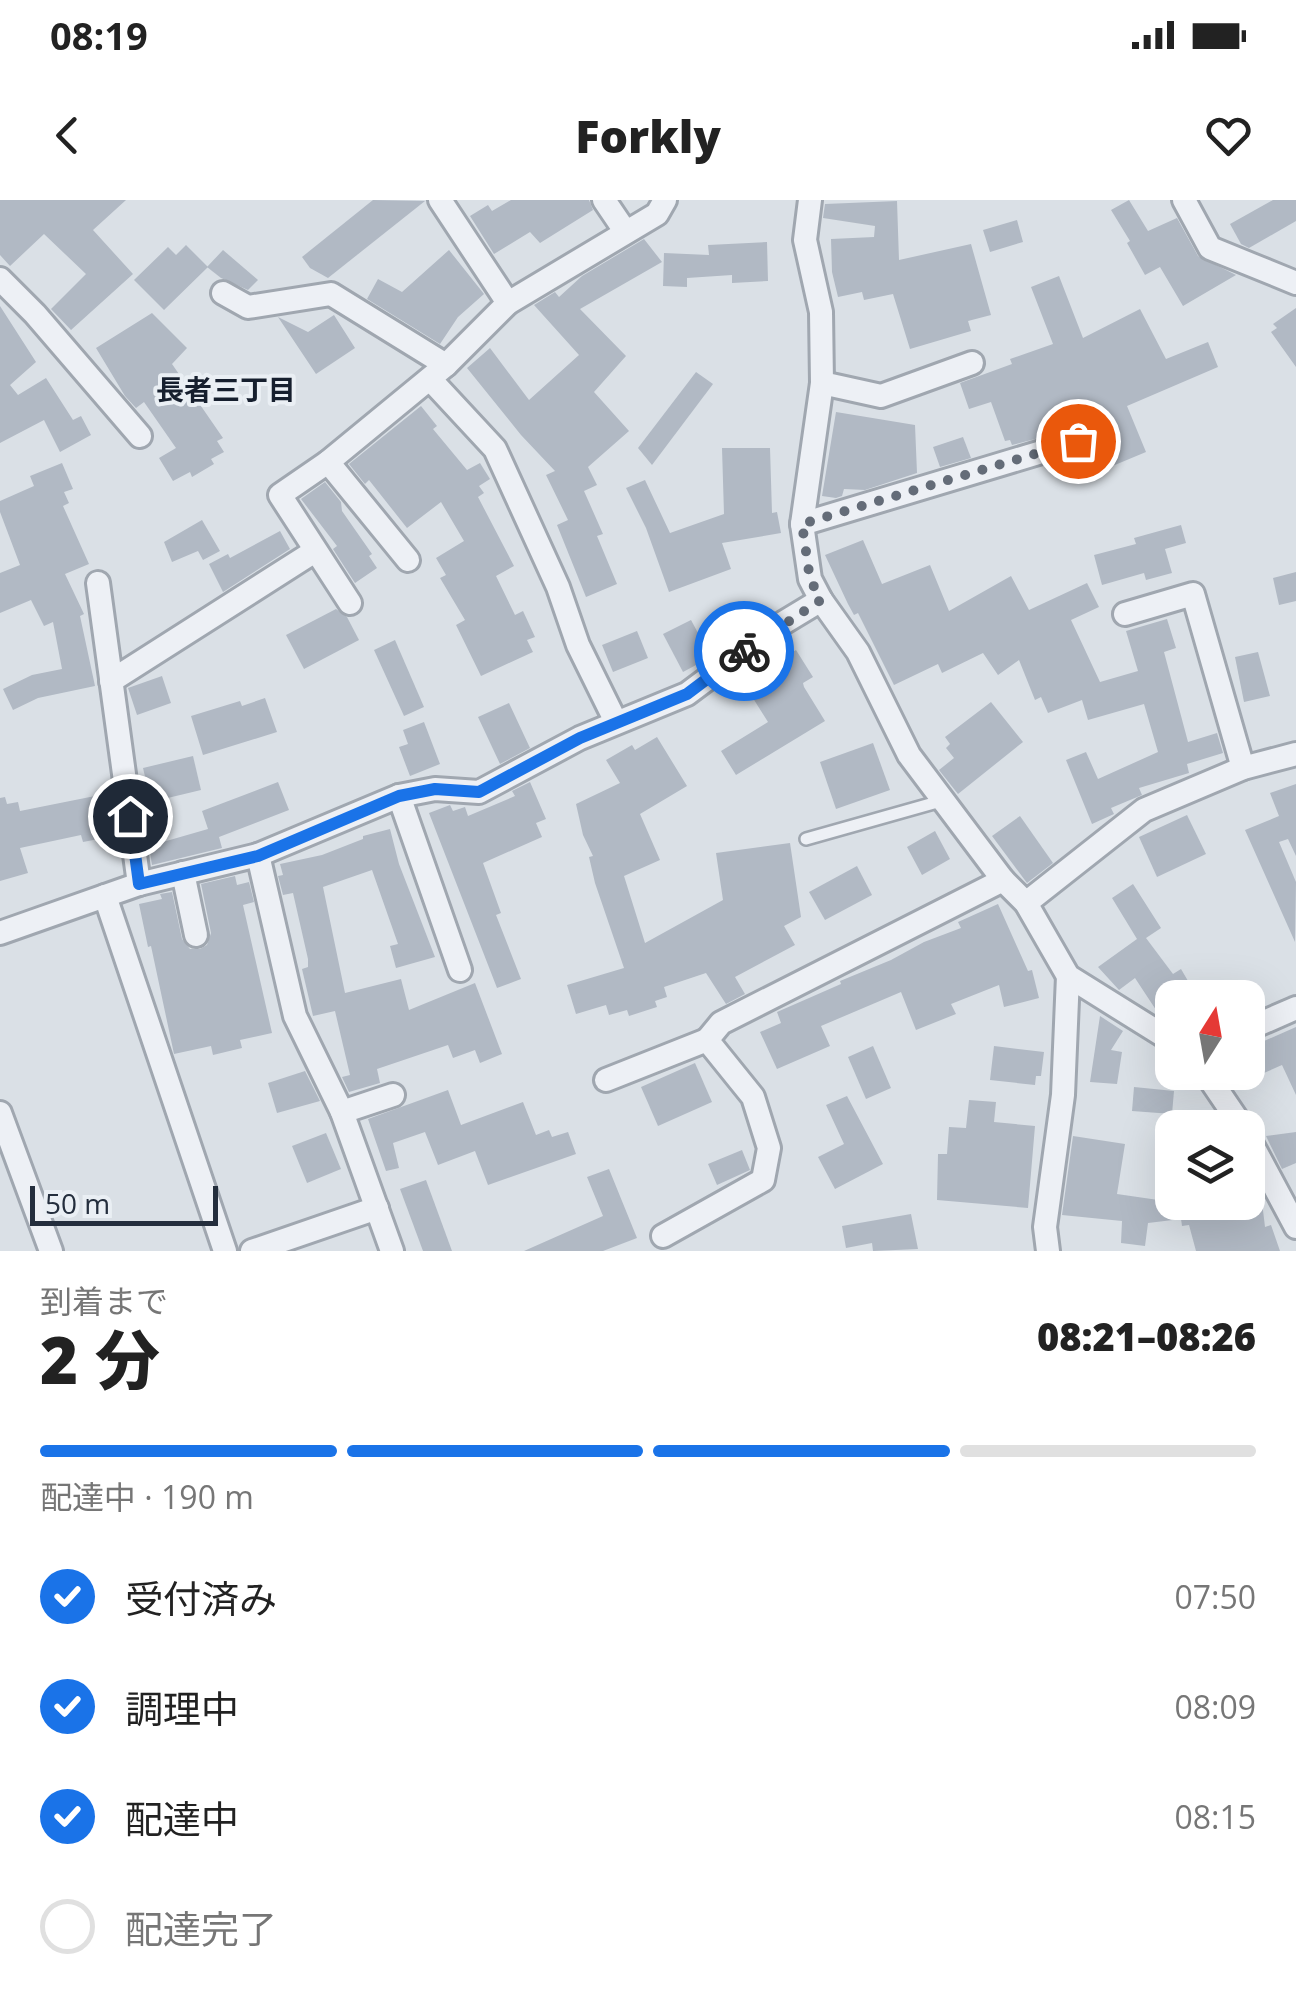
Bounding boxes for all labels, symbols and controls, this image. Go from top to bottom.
text: 08:19 [50,9,148,61]
text: Forkly [575,105,721,166]
icon: back [40,108,95,163]
icon: heart [1201,108,1256,163]
district label: 長者三丁目 [156,370,296,408]
pin [1036,399,1121,484]
icon: bag [1051,414,1106,469]
courier [694,601,794,701]
icon: bike [717,624,772,679]
pin [88,774,173,859]
icon: home [103,789,158,844]
north arrow [1155,980,1265,1090]
map controls [1155,980,1265,1220]
button: layers [1155,1110,1265,1220]
scale bar [30,1181,218,1226]
text: 50 m [45,1184,110,1222]
text: 到着まで [40,1279,168,1322]
text: 08:21–08:26 [1037,1310,1256,1362]
text: 2 分 [40,1315,160,1403]
text: 配達中 · 190 m [40,1475,254,1518]
icon: check [40,1569,95,1624]
text: 受付済み [125,1572,277,1624]
text: 07:50 [1174,1575,1256,1618]
icon: check [40,1679,95,1734]
text: 調理中 [125,1682,239,1734]
text: 08:09 [1174,1685,1256,1728]
icon: check [40,1789,95,1844]
text: 配達中 [125,1792,239,1844]
text: 08:15 [1174,1795,1256,1838]
text: 配達完了 [125,1902,277,1954]

